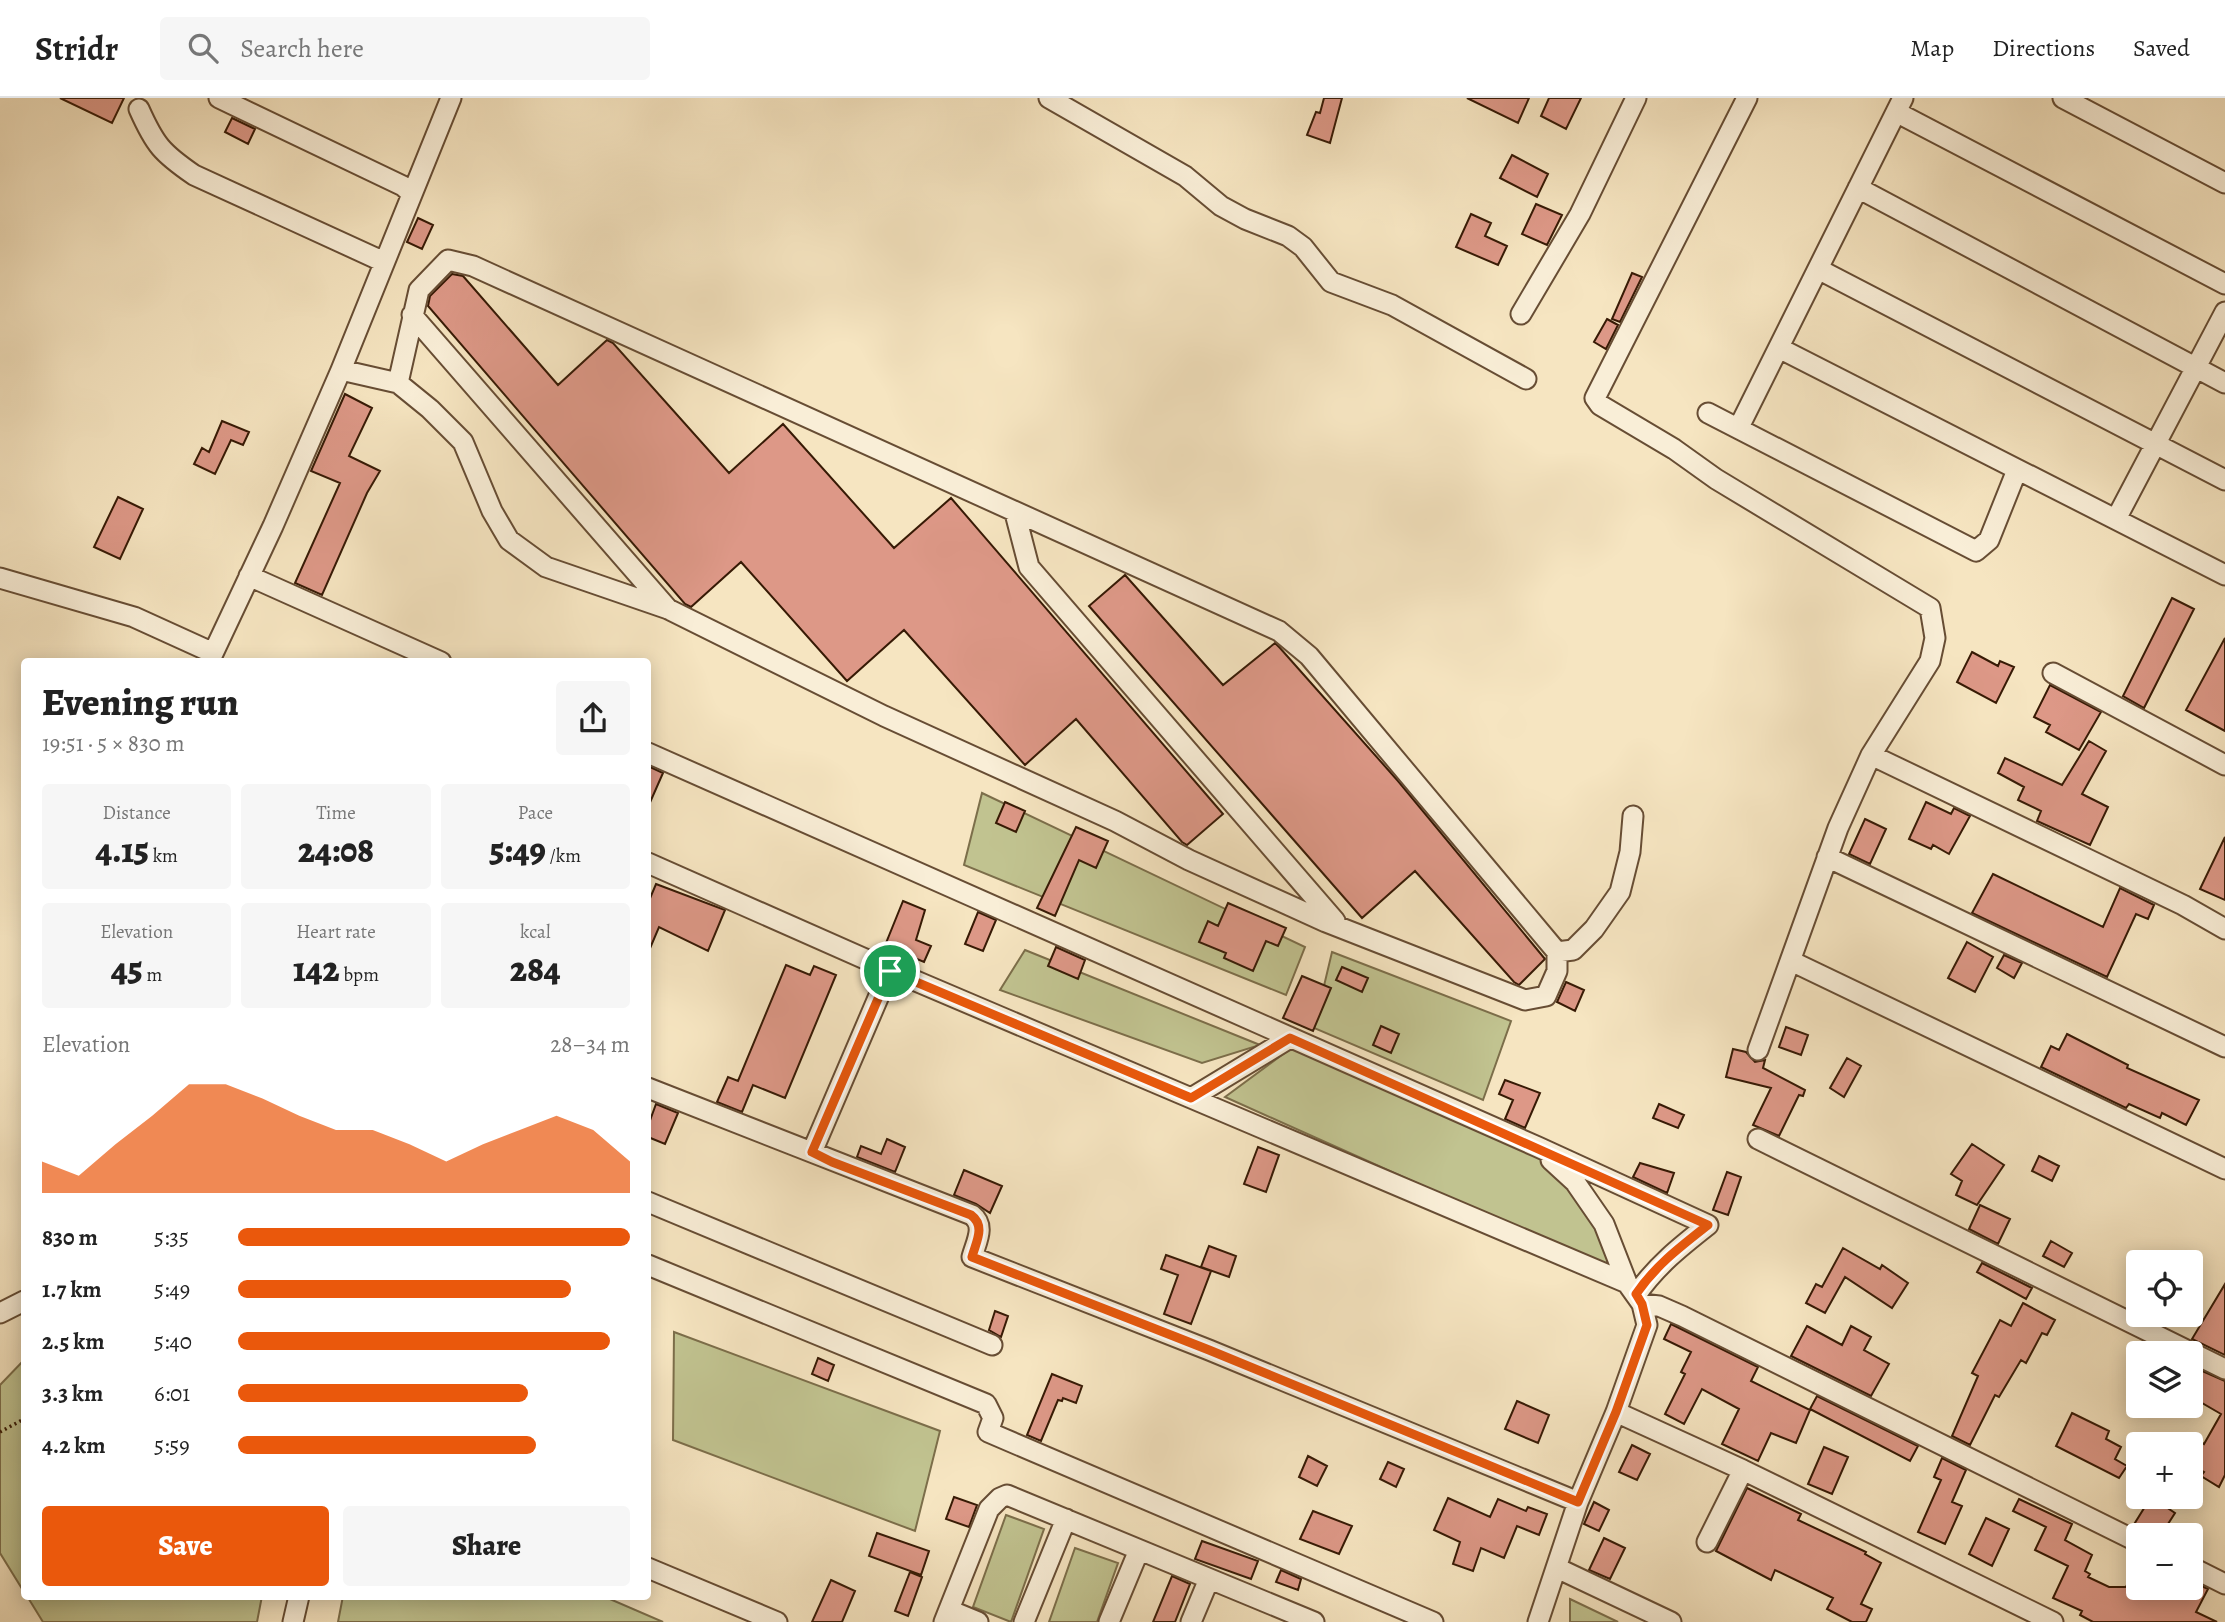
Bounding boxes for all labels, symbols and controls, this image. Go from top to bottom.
search box [160,17,650,80]
text: Stridr [35,26,118,71]
icon: search [184,29,222,67]
text: Search here [240,31,364,66]
text: Map [1910,32,1954,64]
text: Directions [1992,32,2095,64]
text: Saved [2133,32,2190,64]
text: Evening run [42,676,239,728]
button: share [556,681,630,755]
text: 19:51 · 5 × 830 m [42,728,185,759]
text: Distance [103,800,171,826]
text: Time [316,800,356,826]
text: Pace [518,800,553,826]
text: 4.15 [95,826,149,874]
text: 24:08 [298,826,374,874]
text: 5:49 [490,826,546,874]
text: km [149,843,178,869]
text: /km [546,843,581,869]
text: Elevation [100,919,173,945]
text: Heart rate [296,919,376,945]
text: kcal [520,919,551,945]
pin [860,941,920,1001]
text: 45 [111,945,143,993]
text: 142 [293,945,340,993]
text: 284 [510,945,561,993]
icon: arrive [871,952,909,990]
text: m [143,962,162,988]
text: bpm [340,962,379,988]
text: Elevation [42,1029,130,1060]
text: 28–34 m [550,1029,630,1060]
text: 830 m [42,1222,98,1253]
text: 5:35 [154,1222,189,1253]
map controls [2126,1250,2203,1600]
button: locate [2126,1250,2203,1327]
text: 1.7 km [42,1274,102,1305]
text: 5:49 [154,1274,190,1305]
text: 2.5 km [42,1326,104,1357]
text: 5:40 [154,1326,192,1357]
button: layers [2126,1341,2203,1418]
text: 3.3 km [42,1378,103,1409]
text: 6:01 [154,1378,190,1409]
text: 4.2 km [42,1430,105,1461]
text: 5:59 [154,1430,190,1461]
button: + [2126,1432,2203,1509]
button: Save [42,1506,329,1586]
button: Share [343,1506,630,1586]
button: − [2126,1523,2203,1600]

